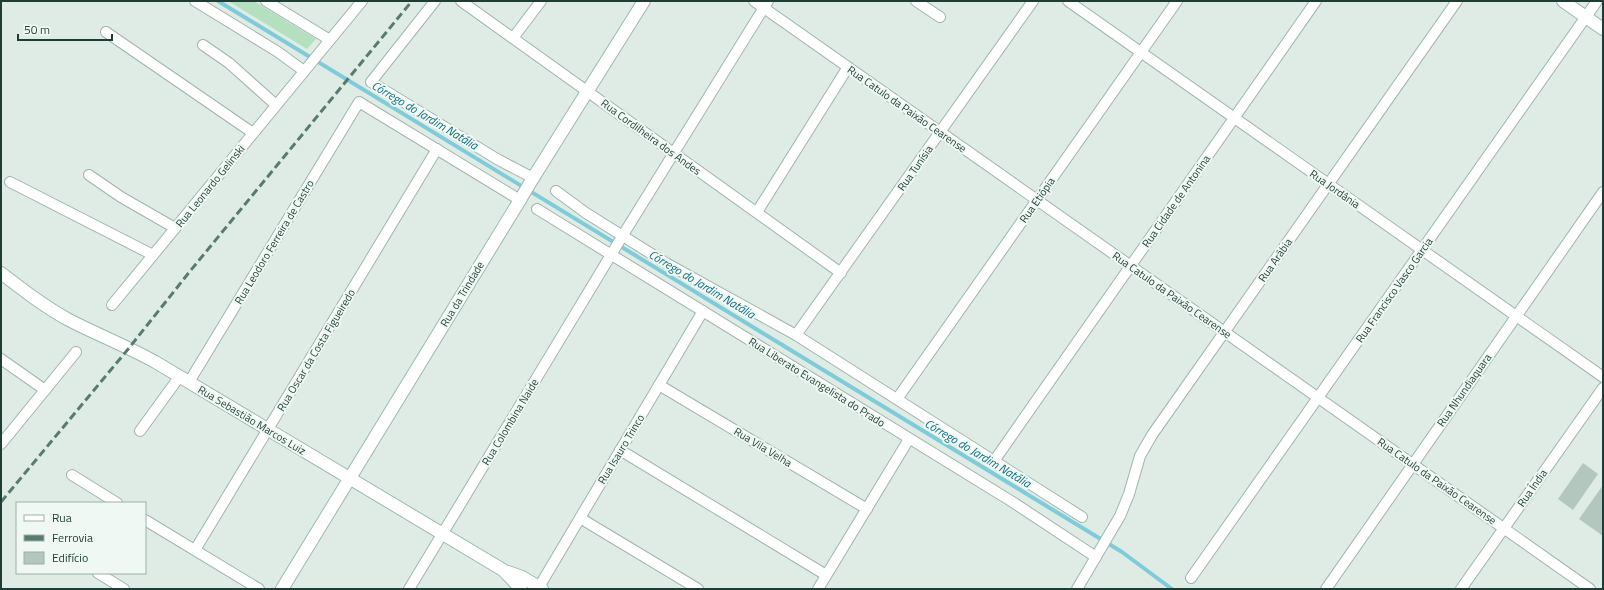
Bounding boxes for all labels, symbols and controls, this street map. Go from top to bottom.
scale bar [18,16,112,42]
text: 50 m [24,20,50,39]
street label: Rua Catulo da Paixão Cearense [844,62,970,157]
water label: Córrego do Jardim Natália [368,76,483,155]
street label: Rua Cordilheira dos Andes [598,95,704,179]
street label: Rua Leonardo Gelinski [172,141,248,231]
street label: Rua Tunísia [893,141,937,194]
street label: Rua Cidade de Antonina [1138,151,1214,251]
street label: Rua Jordânia [1307,166,1364,213]
street label: Rua Etiópia [1015,174,1059,226]
street label: Rua Leodoro Ferreira de Castro [230,177,318,307]
street label: Rua Arábia [1254,234,1296,285]
street label: Rua Francisco Vasco Garcia [1352,234,1437,346]
water label: Córrego do Jardim Natália [645,245,760,324]
street label: Rua Catulo da Paixão Cearense [1109,248,1235,343]
street label: Rua da Trindade [436,258,488,330]
street label: Rua Oscar da Costa Figueiredo [273,286,359,414]
street label: Rua Liberato Evangelista do Prado [746,333,888,431]
street label: Rua Nhundiaquara [1433,350,1495,430]
street label: Rua Colombina Naide [478,375,542,468]
street label: Rua Sebastião Marcos Luiz [195,381,309,459]
street label: Rua Isauro Trinco [594,411,648,487]
water label: Córrego do Jardim Natália [921,414,1036,493]
street label: Rua Vila Velha [731,423,796,471]
street label: Rua Catulo da Paixão Cearense [1374,434,1500,529]
street label: Rua Índia [1513,465,1551,510]
legend [16,502,146,574]
text: Rua [52,508,72,527]
text: Ferrovia [52,528,93,547]
text: Edifício [52,548,88,567]

